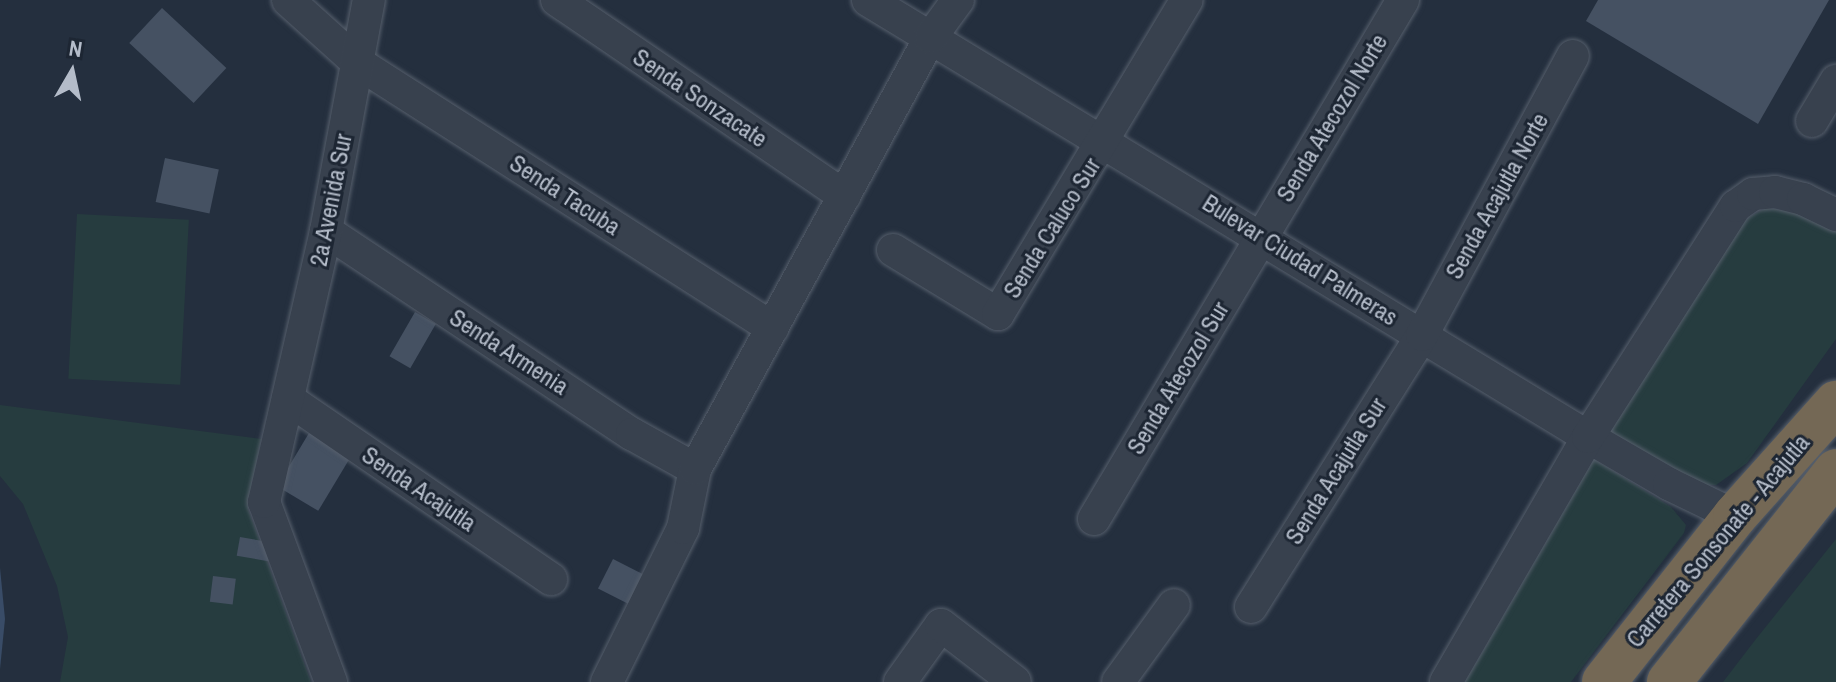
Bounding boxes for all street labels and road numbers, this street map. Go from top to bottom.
street label: Senda Atecozol Norte [1270,29,1394,207]
street label: Senda Sonzacate [628,43,772,153]
street label: Senda Acajutla Norte [1439,108,1555,284]
street label: 2a Avenida Sur [304,131,358,269]
street label: Senda Tacuba [504,149,626,241]
street label: Senda Caluco Sur [997,153,1107,303]
street label: Bulevar Ciudad Palmeras [1197,188,1403,332]
street label: Senda Atecozol Sur [1121,296,1235,460]
street label: Senda Armenia [444,303,574,401]
street label: Senda Acajutla Sur [1279,392,1393,550]
street label: Carretera Sonsonate - Acajutla [1620,428,1816,654]
street label: Senda Acajutla [356,440,482,538]

